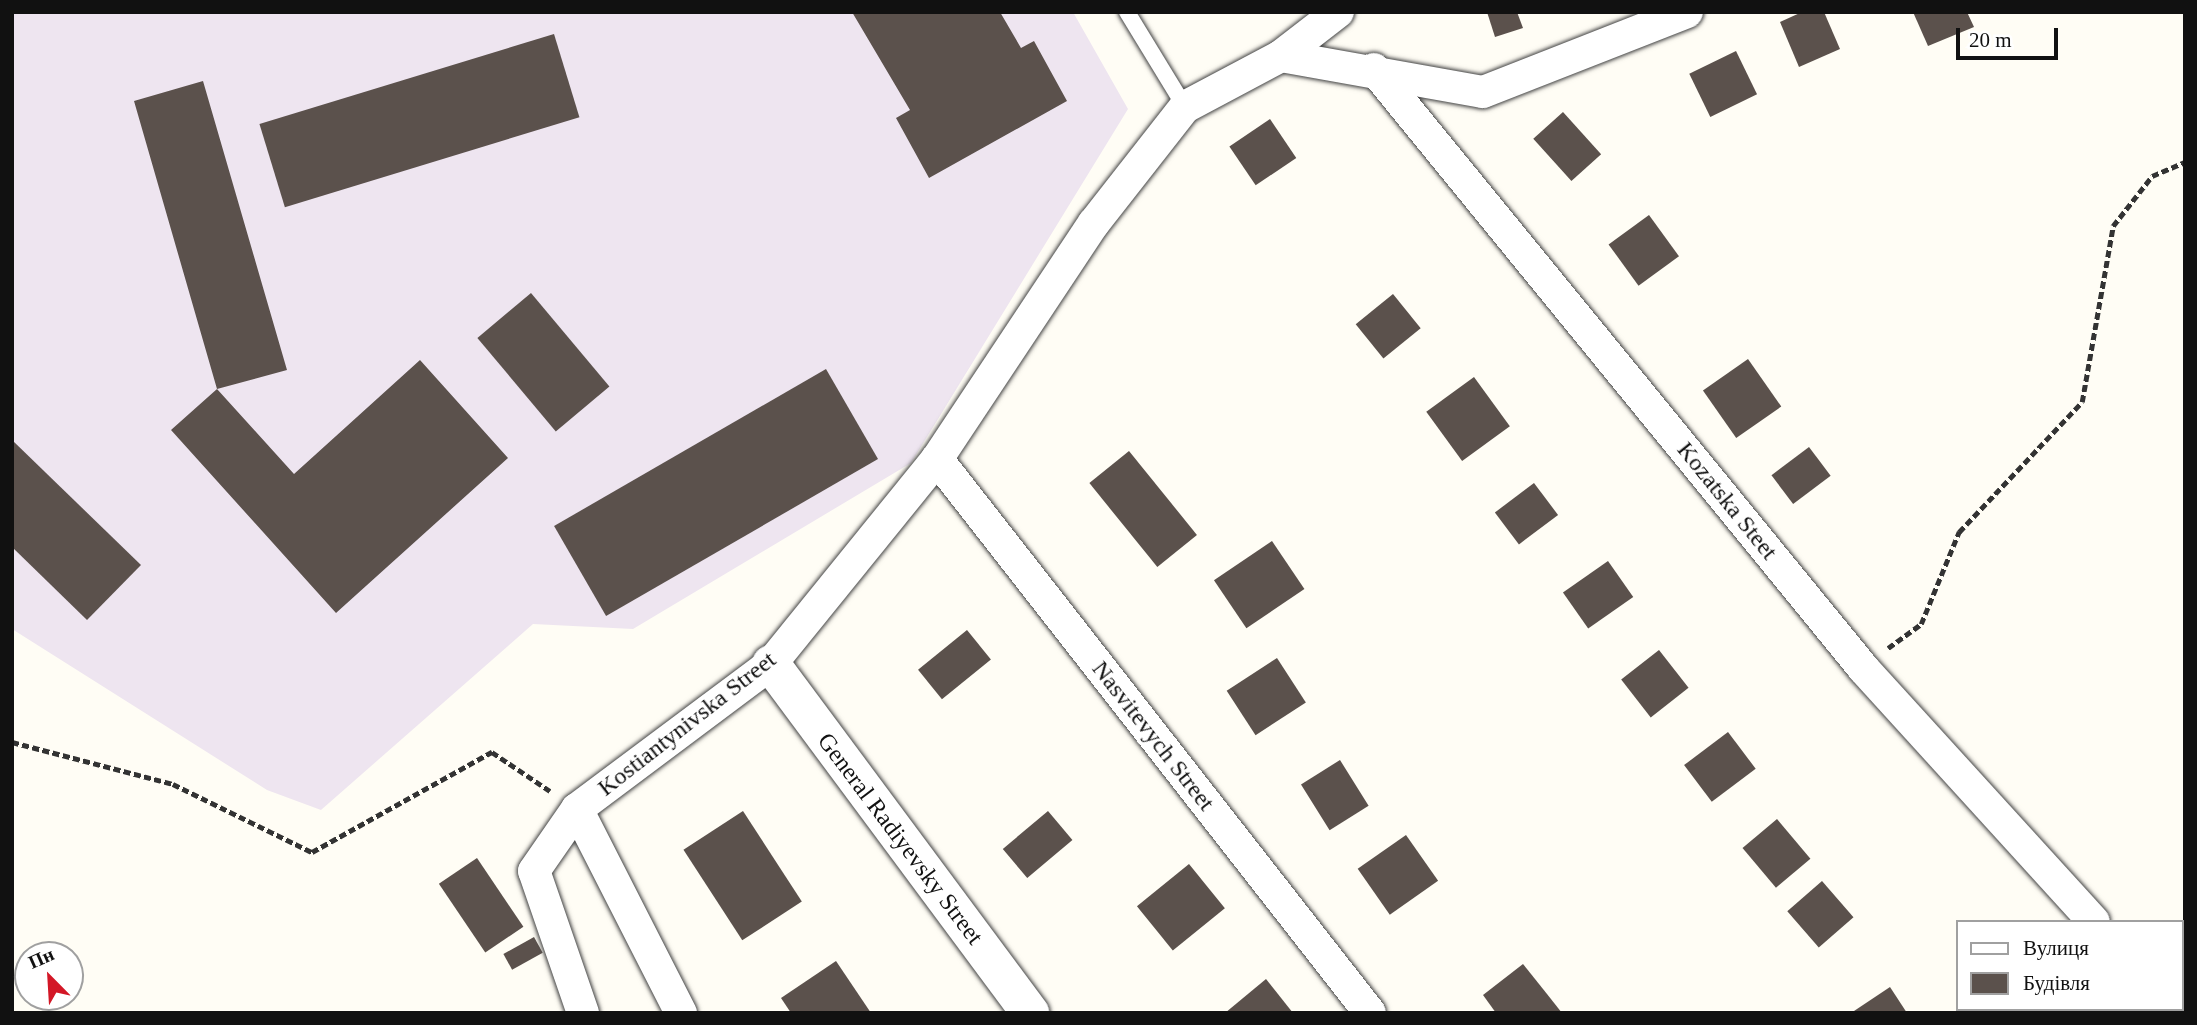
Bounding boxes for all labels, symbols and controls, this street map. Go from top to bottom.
scale bar [1959,14,2060,58]
text: 20 m [1969,28,2012,52]
street label: Kozatska Steet [1671,436,1783,566]
street label: Kostiantynivska Street [592,646,782,802]
street label: Nasvitevych Street [1086,655,1220,817]
street label: General Radiyevsky Street [811,728,989,950]
legend [1955,920,2183,1011]
text: Вулиця [2023,936,2089,960]
north arrow [14,941,84,1011]
text: Пн [25,943,57,973]
text: Будівля [2023,971,2090,995]

